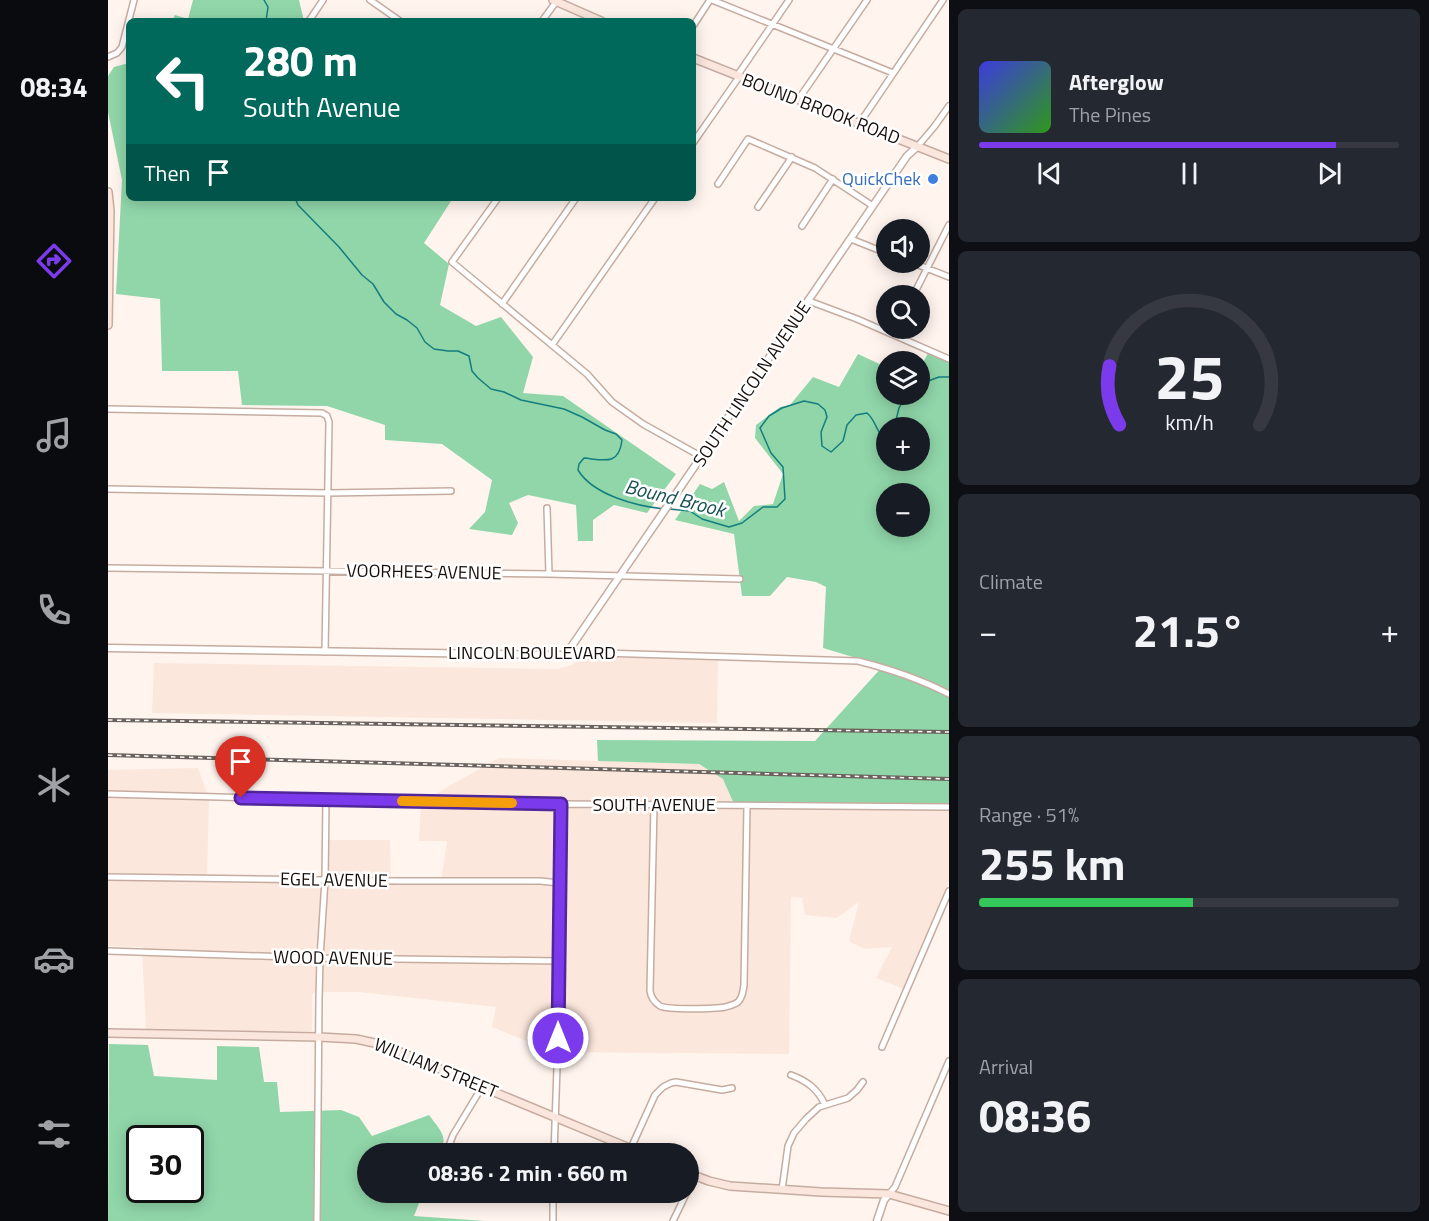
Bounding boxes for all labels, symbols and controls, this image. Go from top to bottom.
text: 280 m [243,28,358,92]
icon: left [144,42,222,120]
text: Afterglow [1069,65,1164,99]
text: 08:34 [20,66,88,107]
street label: BOUND BROOK ROAD [738,66,904,151]
text: South Avenue [243,86,401,127]
text: The Pines [1069,99,1151,130]
text: Then [144,156,190,190]
icon: arrive [202,156,235,189]
icon: previous [1033,157,1066,190]
icon: pause [1173,157,1206,190]
icon: next [1313,157,1346,190]
place label: QuickChek [842,165,921,192]
marker: QuickChek [926,172,940,186]
map controls [876,219,930,537]
button: sound [876,219,930,273]
icon: directions [33,240,75,282]
button: search [876,285,930,339]
street label: SOUTH LINCOLN AVENUE [686,295,817,472]
text: 25 [1154,328,1224,423]
button: layers [876,351,930,405]
text: km/h [1165,407,1213,439]
icon: music [33,414,75,456]
button: + [876,417,930,471]
water label: Bound Brook [622,470,730,525]
button: − [876,483,930,537]
street label: VOORHEES AVENUE [346,557,502,586]
text: Climate [979,566,1043,597]
icon: phone [33,589,75,631]
text: 21.5° [1133,596,1245,664]
text: − [979,606,997,656]
text: + [1381,606,1399,656]
street label: LINCOLN BOULEVARD [448,639,616,666]
pin [215,736,266,798]
icon: arrive [224,745,257,778]
icon: climate [33,764,75,806]
street label: SOUTH AVENUE [592,791,716,818]
text: Range · 51% [979,799,1079,830]
text: 255 km [979,829,1125,897]
street label: EGEL AVENUE [280,865,388,894]
icon: car [33,938,75,980]
street label: WOOD AVENUE [273,943,393,972]
position arrow [526,1006,590,1070]
street label: WILLIAM STREET [370,1030,503,1105]
text: Arrival [979,1051,1033,1082]
text: 08:36 [979,1081,1091,1149]
icon: filters [33,1113,75,1155]
speed limit sign: 30 [126,1125,204,1203]
text: 08:36 · 2 min · 660 m [428,1156,628,1190]

